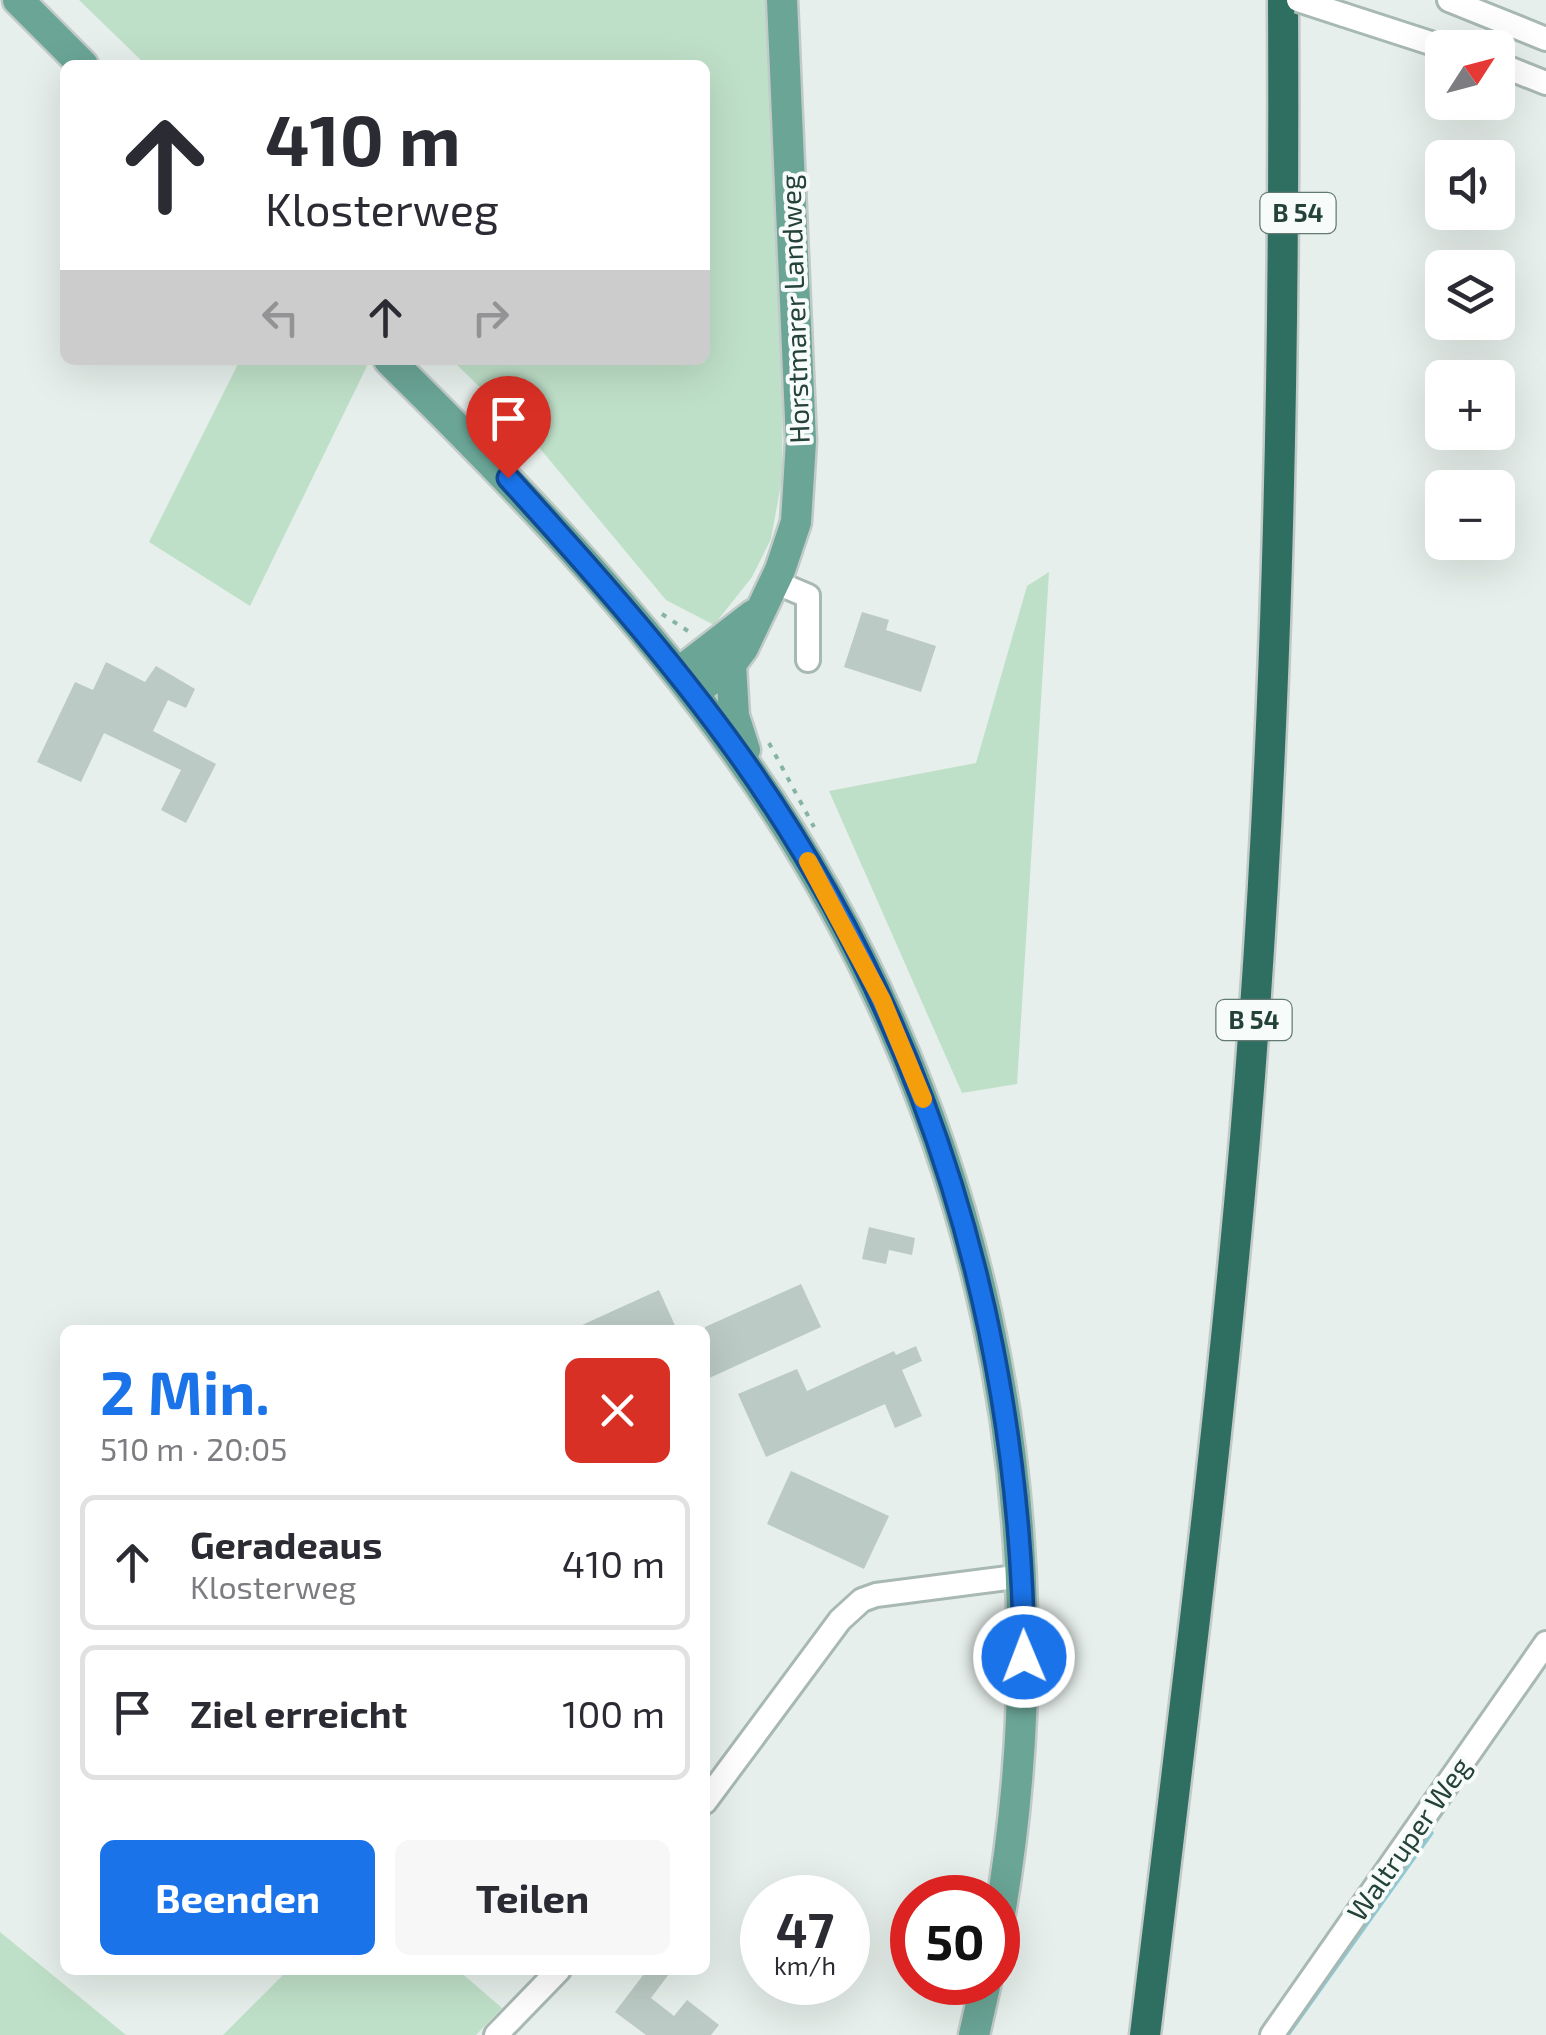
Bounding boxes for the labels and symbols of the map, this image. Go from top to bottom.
north arrow [1425,30,1515,120]
street label: Horstmarer Landweg [772,174,816,444]
road number: B 54 [1260,193,1336,233]
pin [466,376,551,479]
road number: B 54 [1216,1000,1292,1040]
position arrow [972,1605,1076,1709]
street label: Waltruper Weg [1339,1750,1477,1927]
speed limit sign: 50 [890,1875,1020,2005]

